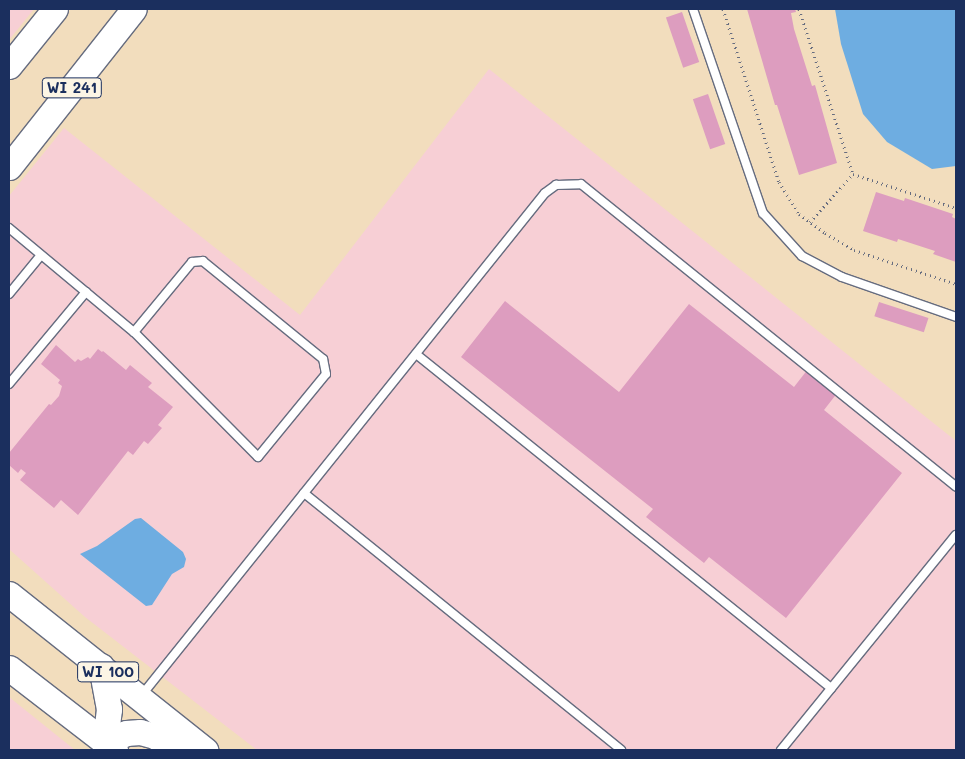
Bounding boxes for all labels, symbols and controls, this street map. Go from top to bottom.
road number: WI 241 [41,76,103,100]
road number: WI 100 [77,660,139,684]

